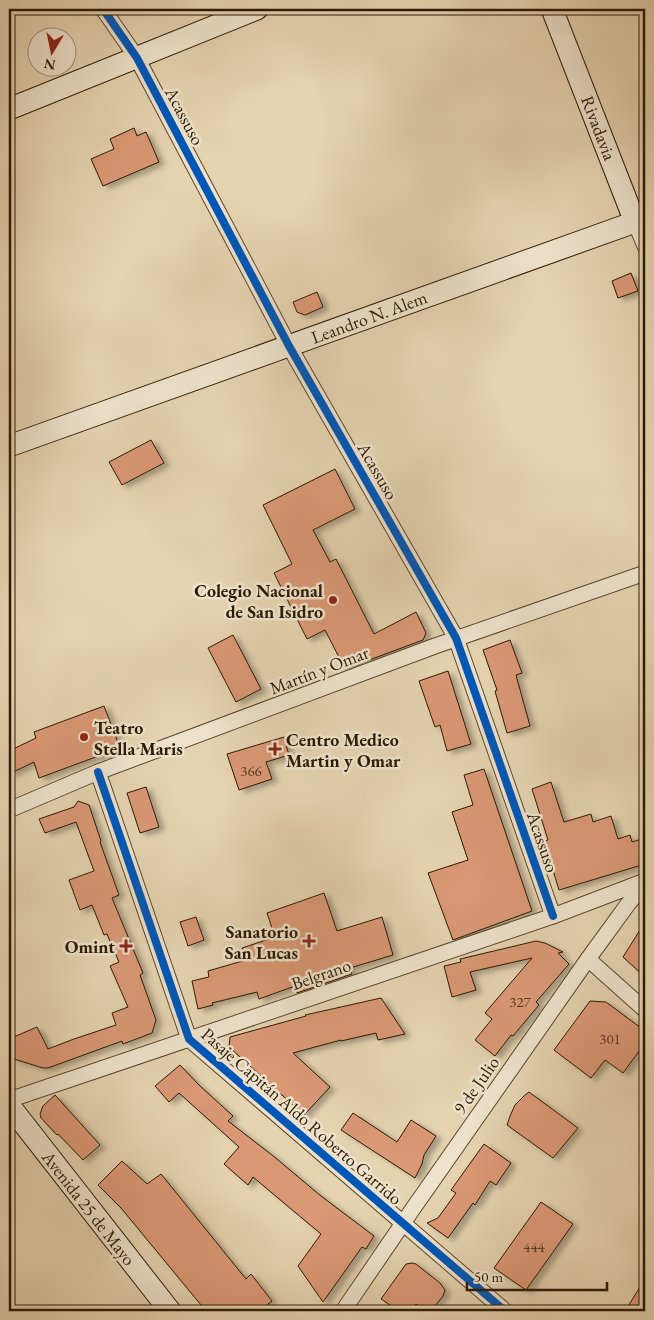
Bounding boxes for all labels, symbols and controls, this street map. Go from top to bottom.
north arrow [28,28,78,78]
text: N [42,55,57,75]
street label: Acassuso [160,82,210,149]
street label: Rivadavia [576,92,622,164]
street label: Leandro N. Alem [308,285,430,349]
street label: Acassuso [352,437,404,504]
place label: Colegio Nacional de San Isidro [194,579,323,623]
marker: Colegio Nacional de San Isidro [327,594,339,606]
street label: Martín y Omar [266,641,372,699]
place label: Teatro Stella Maris [94,716,183,760]
place label: Centro Medico Martin y Omar [286,728,401,772]
marker: Teatro Stella Maris [78,731,90,743]
marker: Centro Medico Martin y Omar [268,742,282,756]
house number: 366 [240,761,262,780]
street label: Acassuso [522,808,564,875]
place label: Sanatorio San Lucas [225,920,298,964]
marker: Sanatorio San Lucas [302,934,316,948]
place label: Omint [65,935,115,958]
marker: Omint [119,939,133,953]
street label: Belgrano [288,953,354,995]
house number: 327 [509,992,532,1011]
street label: Pasaje Capitán Aldo Roberto Garrido [197,1022,407,1210]
house number: 301 [599,1029,621,1048]
street label: 9 de Julio [448,1052,504,1118]
street label: Avenida 25 de Mayo [36,1145,141,1270]
house number: 444 [523,1237,546,1256]
scale bar [467,1260,606,1292]
text: 50 m [474,1267,503,1286]

